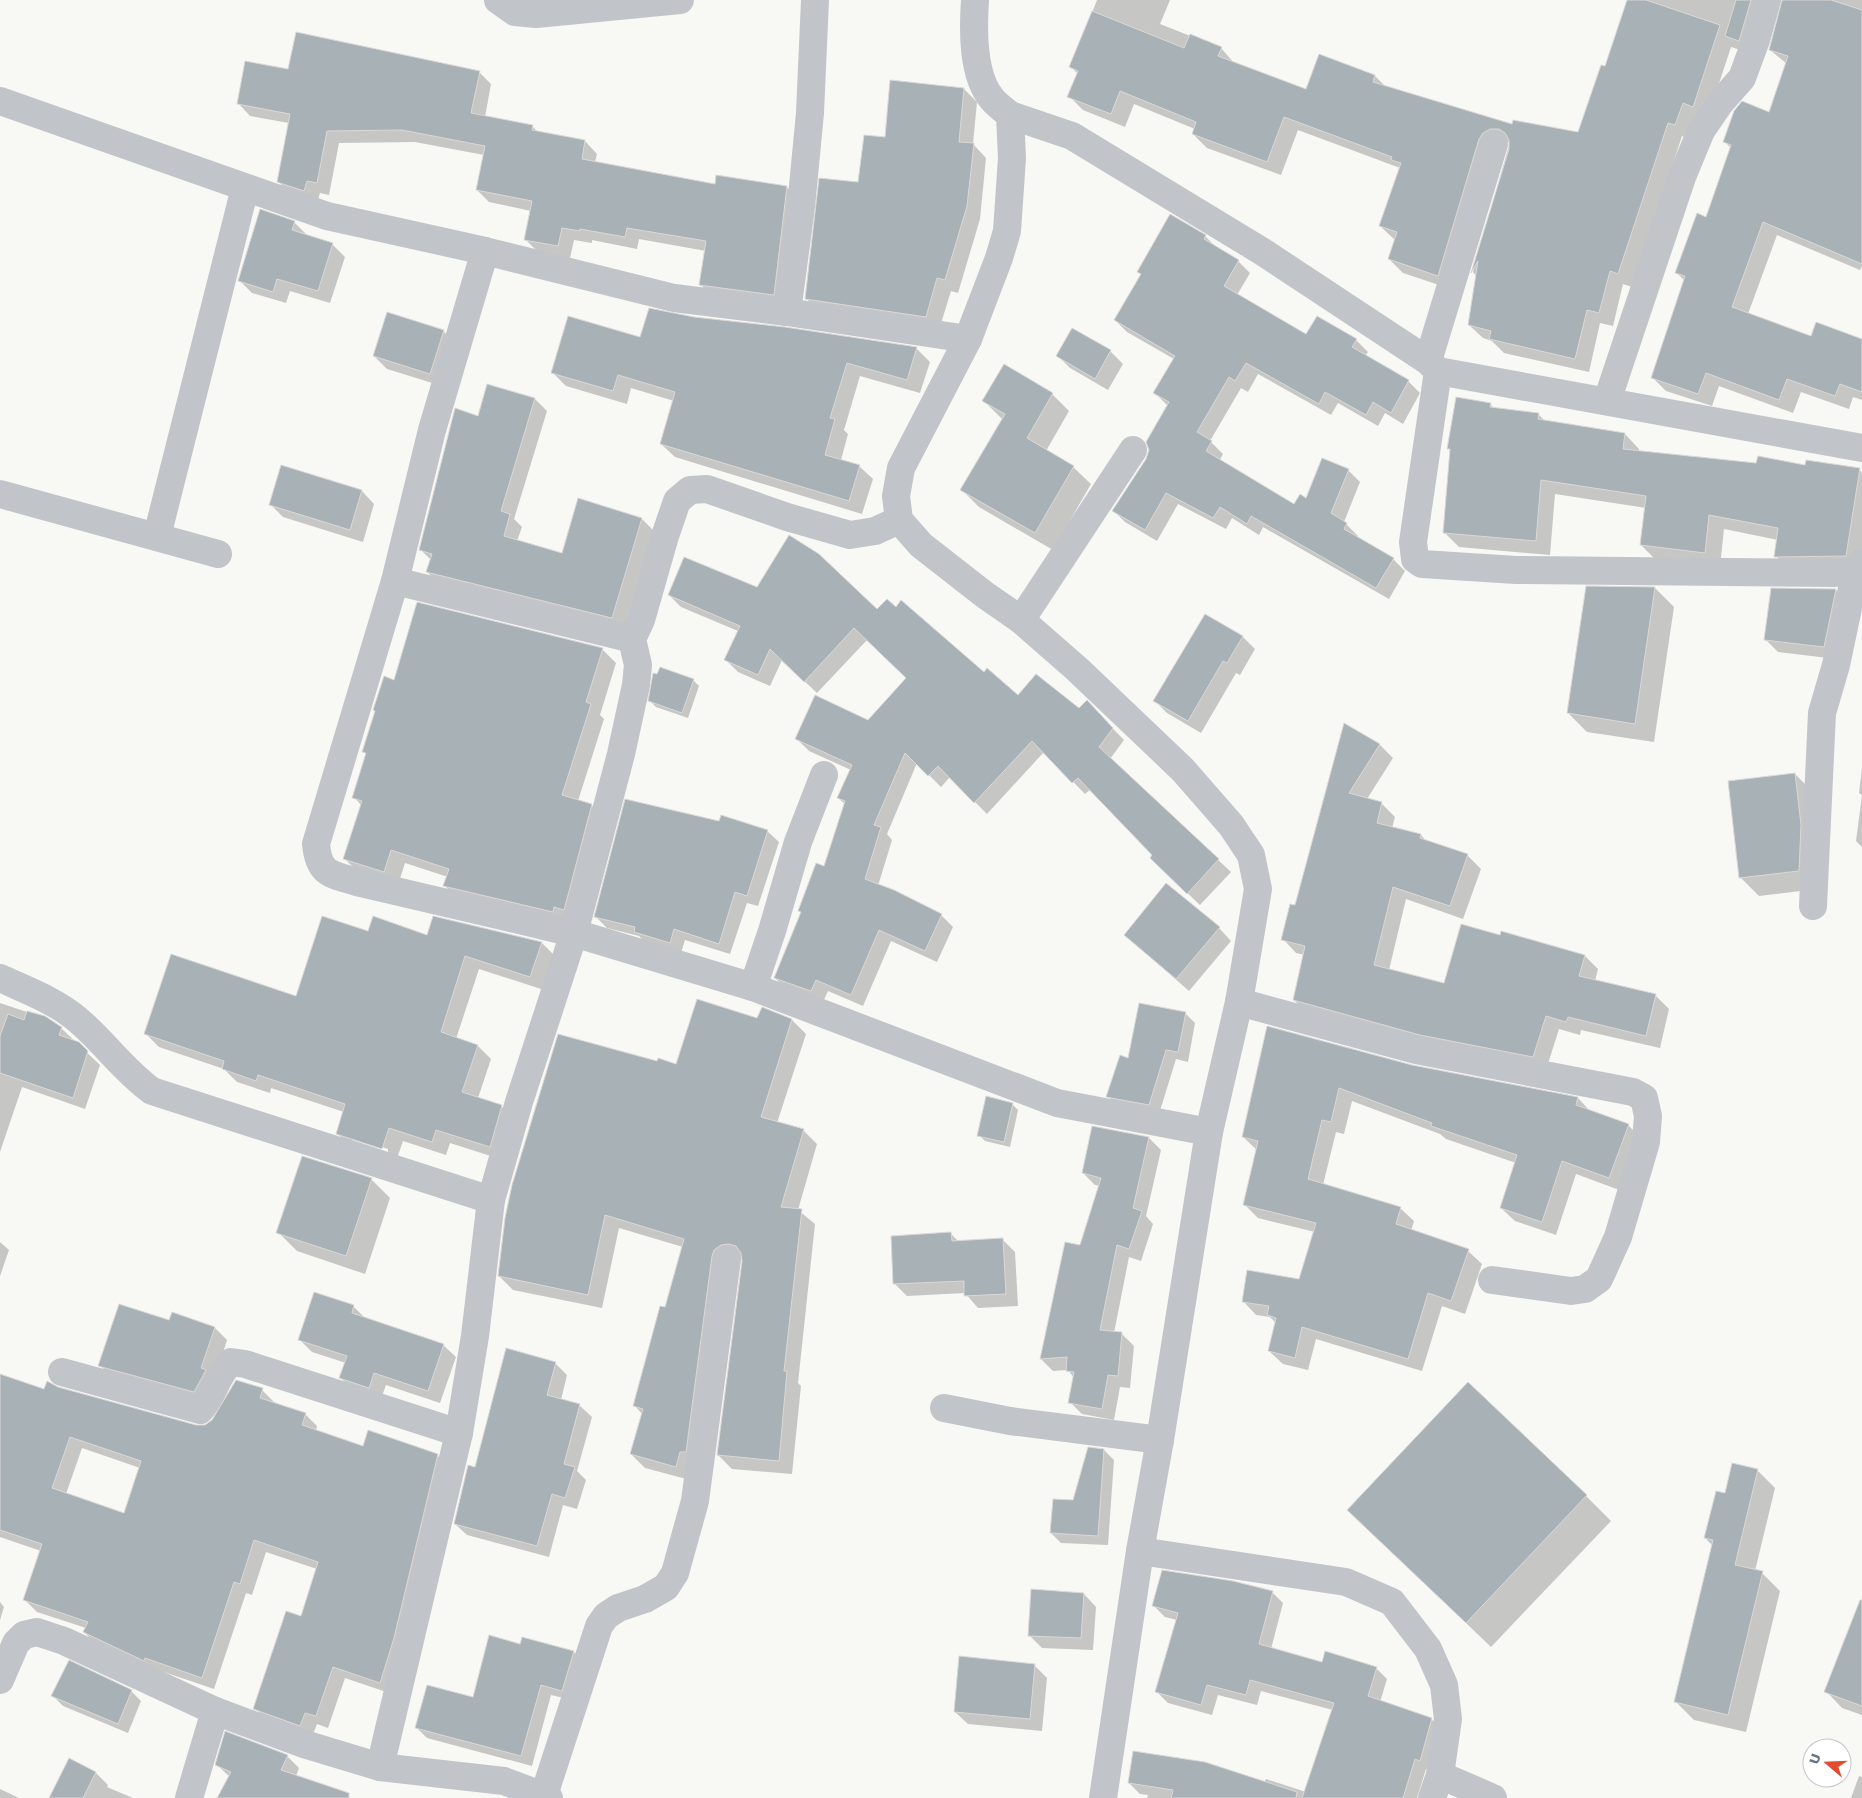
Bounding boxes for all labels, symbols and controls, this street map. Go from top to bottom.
north arrow [1802,1738,1852,1788]
text: U [1806,1751,1824,1766]

